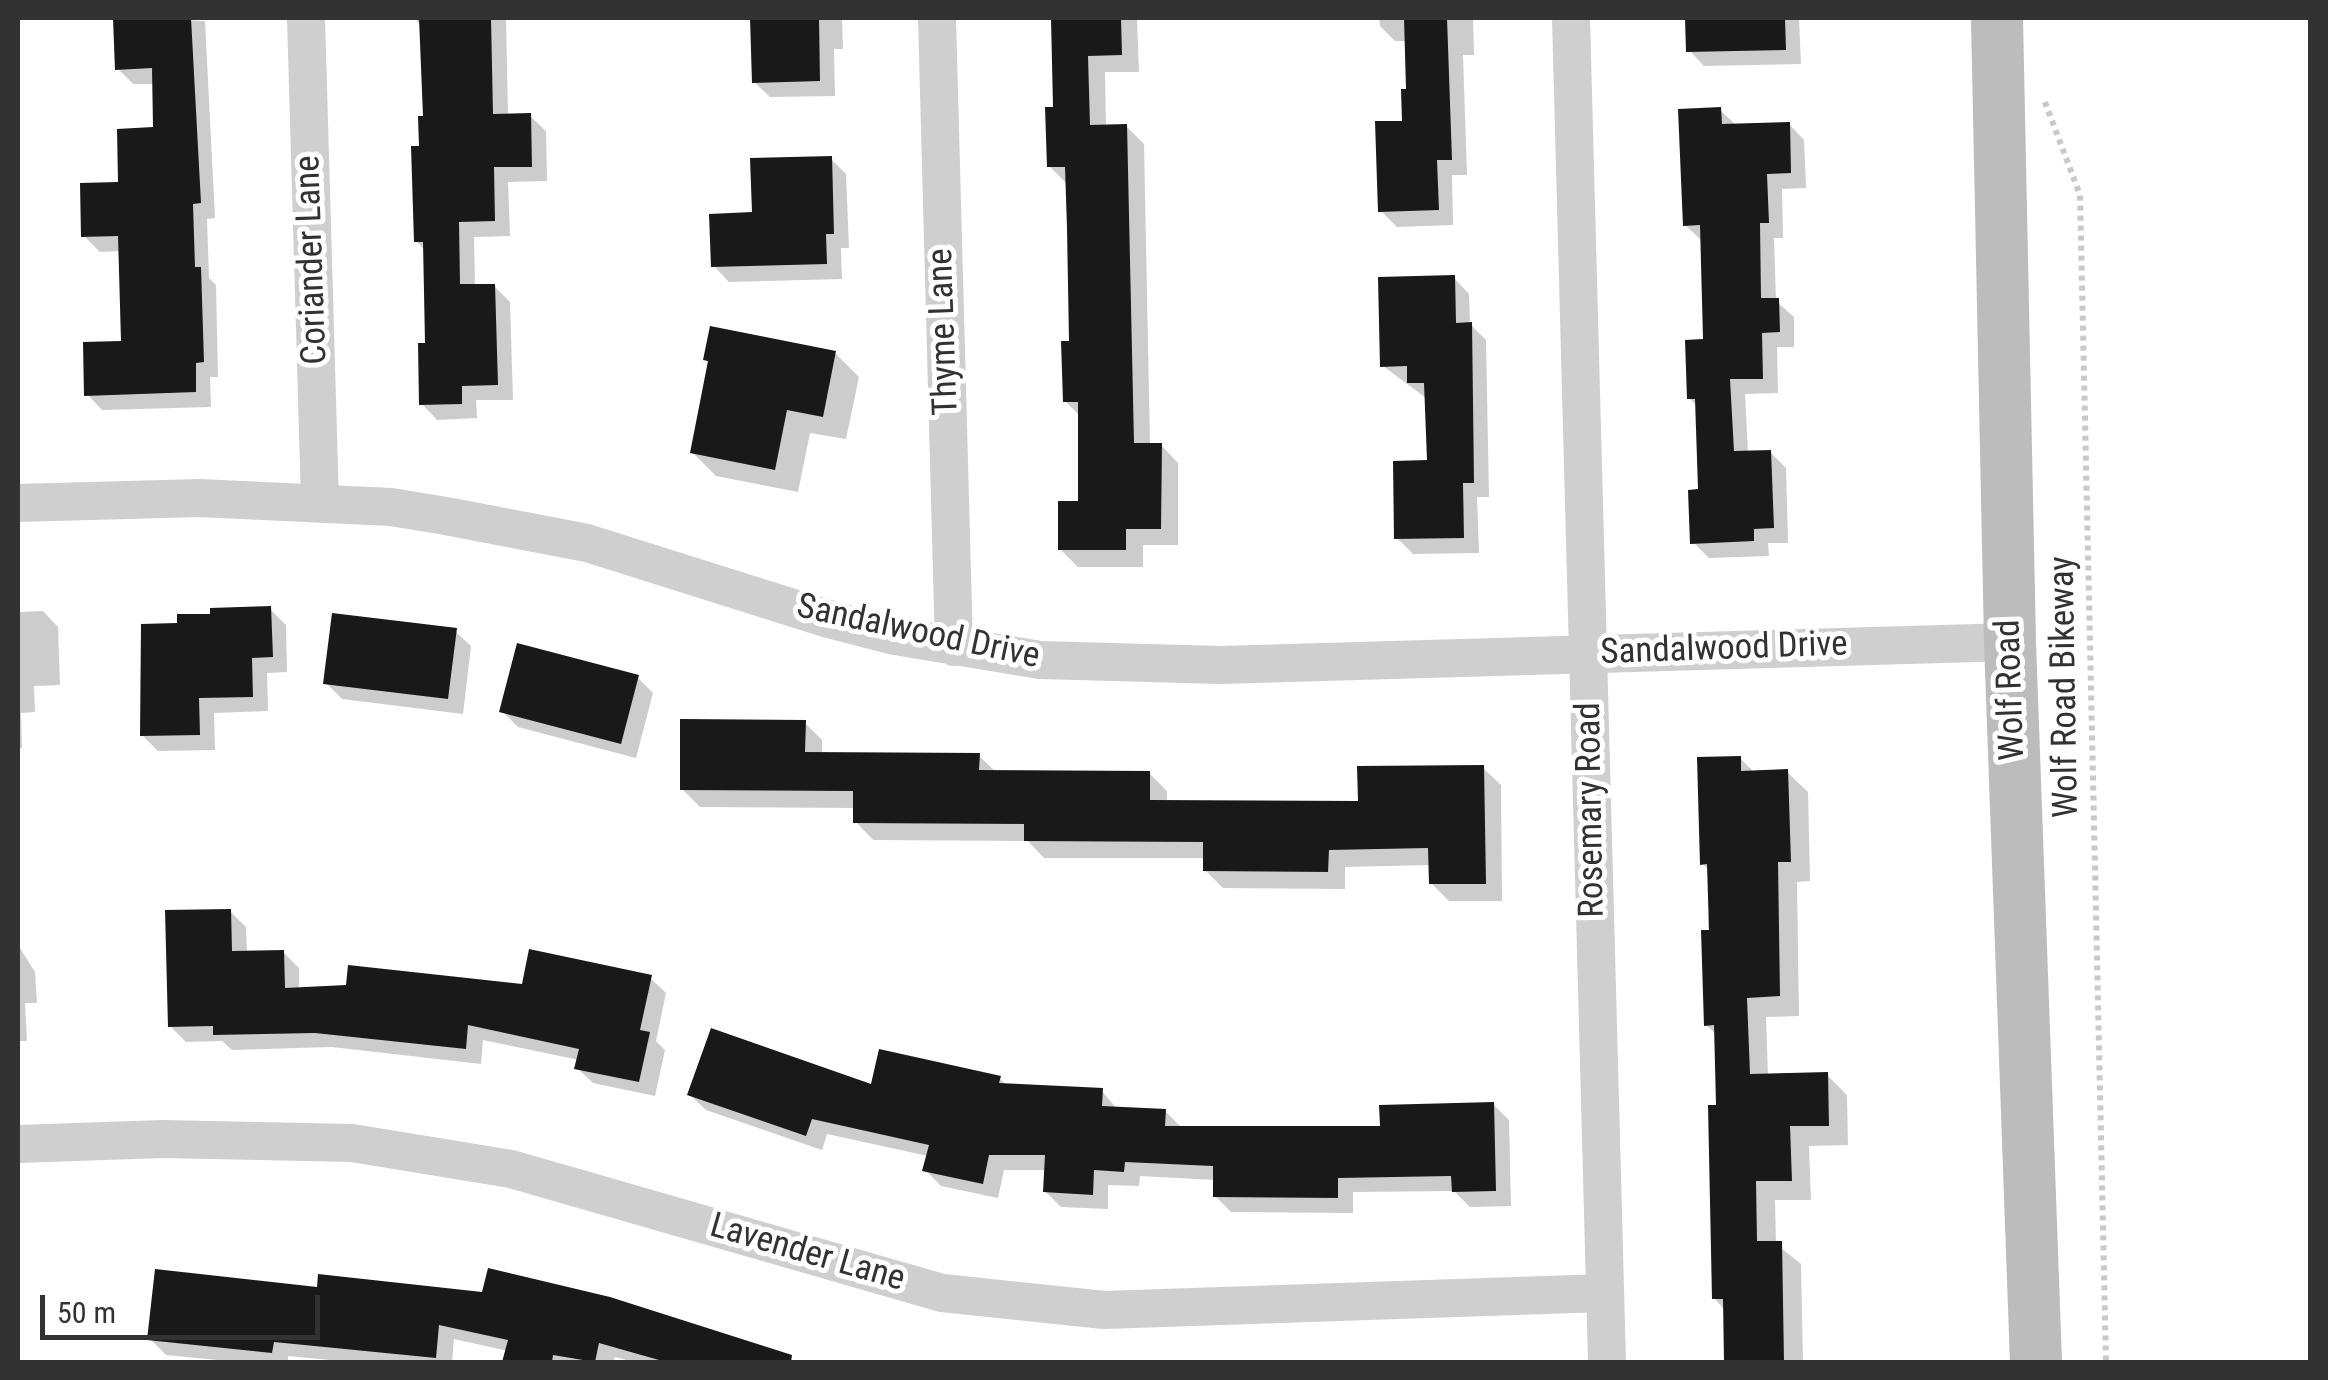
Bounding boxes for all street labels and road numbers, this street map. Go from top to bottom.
street label: Coriander Lane [288,155,338,365]
street label: Thyme Lane [921,248,969,416]
street label: Wolf Road Bikeway [2043,556,2089,818]
street label: Sandalwood Drive [793,587,1043,679]
street label: Wolf Road [1989,619,2035,761]
street label: Sandalwood Drive [1600,625,1848,675]
street label: Rosemary Road [1569,702,1615,918]
street label: Lavender Lane [705,1206,909,1302]

